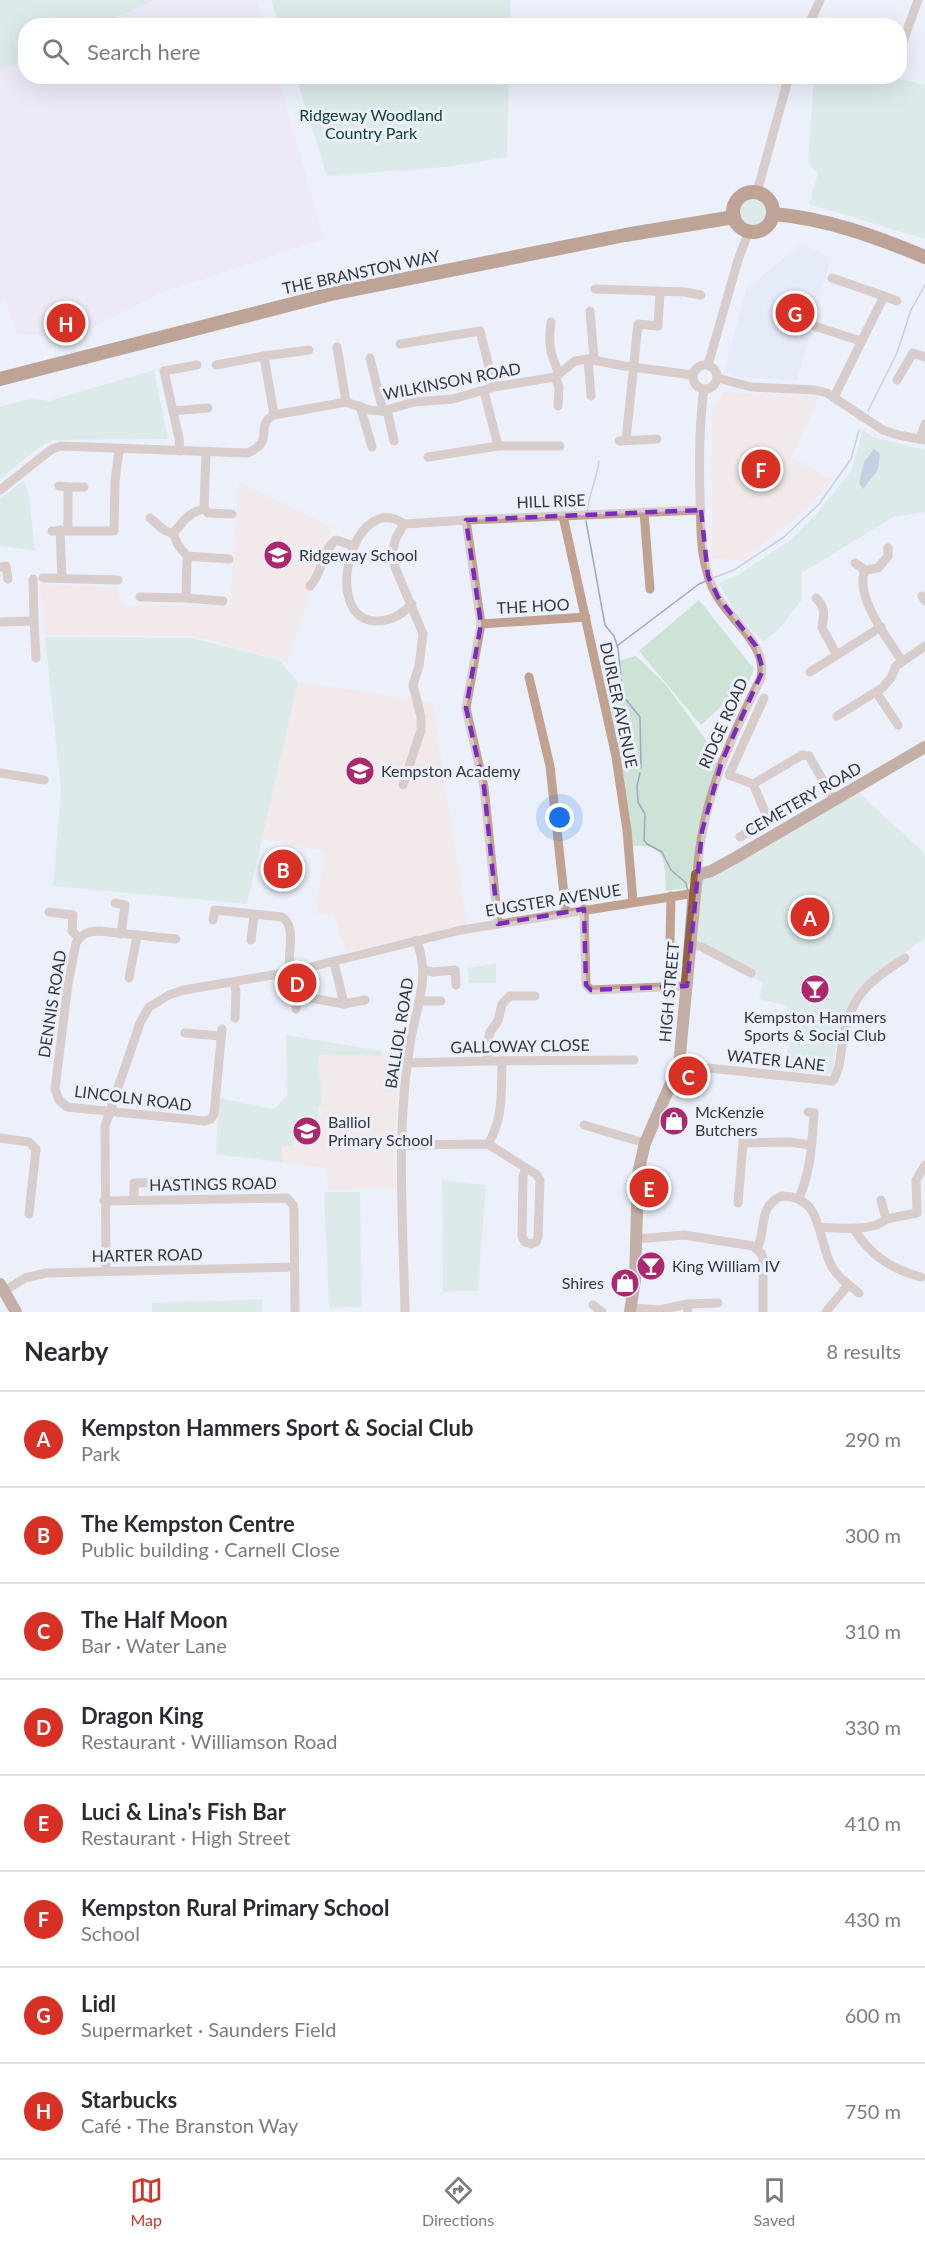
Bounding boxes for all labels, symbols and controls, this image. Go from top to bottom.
search box [18,18,907,84]
icon: search [39,35,72,68]
text: Search here [87,38,200,65]
park label: Ridgeway Woodland Country Park [299,105,443,142]
street label: THE BRANSTON WAY [280,246,441,297]
pin: G [776,290,814,336]
pin: H [46,300,86,346]
street label: WILKINSON ROAD [381,358,522,403]
pin: F [742,446,780,492]
street label: HILL RISE [516,490,586,511]
school or university icon: Ridgeway School [262,539,294,571]
place label: Ridgeway School [299,545,418,564]
street label: THE HOO [496,594,570,617]
street label: DURLER AVENUE [597,640,642,770]
street label: RIDGE ROAD [694,675,751,771]
school or university icon: Kempston Academy [344,755,376,787]
street label: CEMETERY ROAD [741,758,864,840]
place label: Kempston Academy [381,761,521,780]
your location [545,803,574,832]
pin: B [264,846,302,892]
street label: EUGSTER AVENUE [484,879,622,920]
pin: A [790,894,830,940]
street label: HIGH STREET [655,940,682,1043]
street label: DENNIS ROAD [34,949,69,1059]
pin: D [278,960,316,1006]
bar icon: Kempston Hammers Sports & Social Club [799,973,831,1005]
street label: BALLIOL ROAD [380,976,417,1090]
place label: Kempston Hammers Sports & Social Club [744,1007,886,1044]
street label: GALLOWAY CLOSE [450,1035,590,1056]
street label: WATER LANE [726,1045,826,1074]
pin: C [668,1054,708,1098]
street label: LINCOLN ROAD [73,1081,193,1114]
place label: McKenzie Butchers [695,1102,764,1139]
shop icon: McKenzie Butchers [658,1105,690,1137]
place label: Balliol Primary School [328,1112,433,1149]
school or university icon: Balliol Primary School [291,1115,323,1147]
pin: E [630,1166,668,1210]
street label: HASTINGS ROAD [149,1173,277,1194]
street label: HARTER ROAD [91,1244,203,1265]
bar icon: King William IV [635,1250,667,1282]
place label: King William IV [672,1256,780,1275]
shop icon: Shires [609,1267,641,1299]
place label: Shires [562,1273,604,1292]
text: Nearby [24,1335,109,1367]
text: 8 results [826,1339,901,1363]
text: Kempston Hammers Sport & Social Club [81,1414,473,1441]
text: A [37,1427,50,1451]
text: 290 m [845,1427,901,1451]
text: Park [81,1441,120,1465]
text: The Kempston Centre [81,1510,295,1537]
text: B [37,1523,50,1547]
text: 300 m [845,1523,901,1547]
text: Public building · Carnell Close [81,1537,340,1561]
text: The Half Moon [81,1606,228,1633]
text: C [37,1619,50,1643]
text: 310 m [845,1619,901,1643]
text: Bar · Water Lane [81,1633,227,1657]
text: Dragon King [81,1702,203,1729]
text: D [36,1715,51,1739]
text: 330 m [845,1715,901,1739]
text: Restaurant · Williamson Road [81,1729,338,1753]
text: Luci & Lina's Fish Bar [81,1798,286,1825]
text: E [38,1811,49,1835]
text: 410 m [845,1811,901,1835]
text: Restaurant · High Street [81,1825,290,1849]
text: Kempston Rural Primary School [81,1894,389,1921]
text: F [38,1907,49,1931]
text: 430 m [845,1907,901,1931]
text: School [81,1921,140,1945]
text: Lidl [81,1990,116,2017]
text: G [36,2003,51,2027]
text: 600 m [845,2003,901,2027]
text: Supermarket · Saunders Field [81,2017,336,2041]
text: Starbucks [81,2086,177,2113]
text: H [36,2099,51,2123]
text: 750 m [845,2099,901,2123]
text: Café · The Branston Way [81,2113,298,2137]
tab: Map [130,2174,163,2229]
tab: Directions [422,2174,494,2229]
tab: Saved [754,2174,795,2229]

